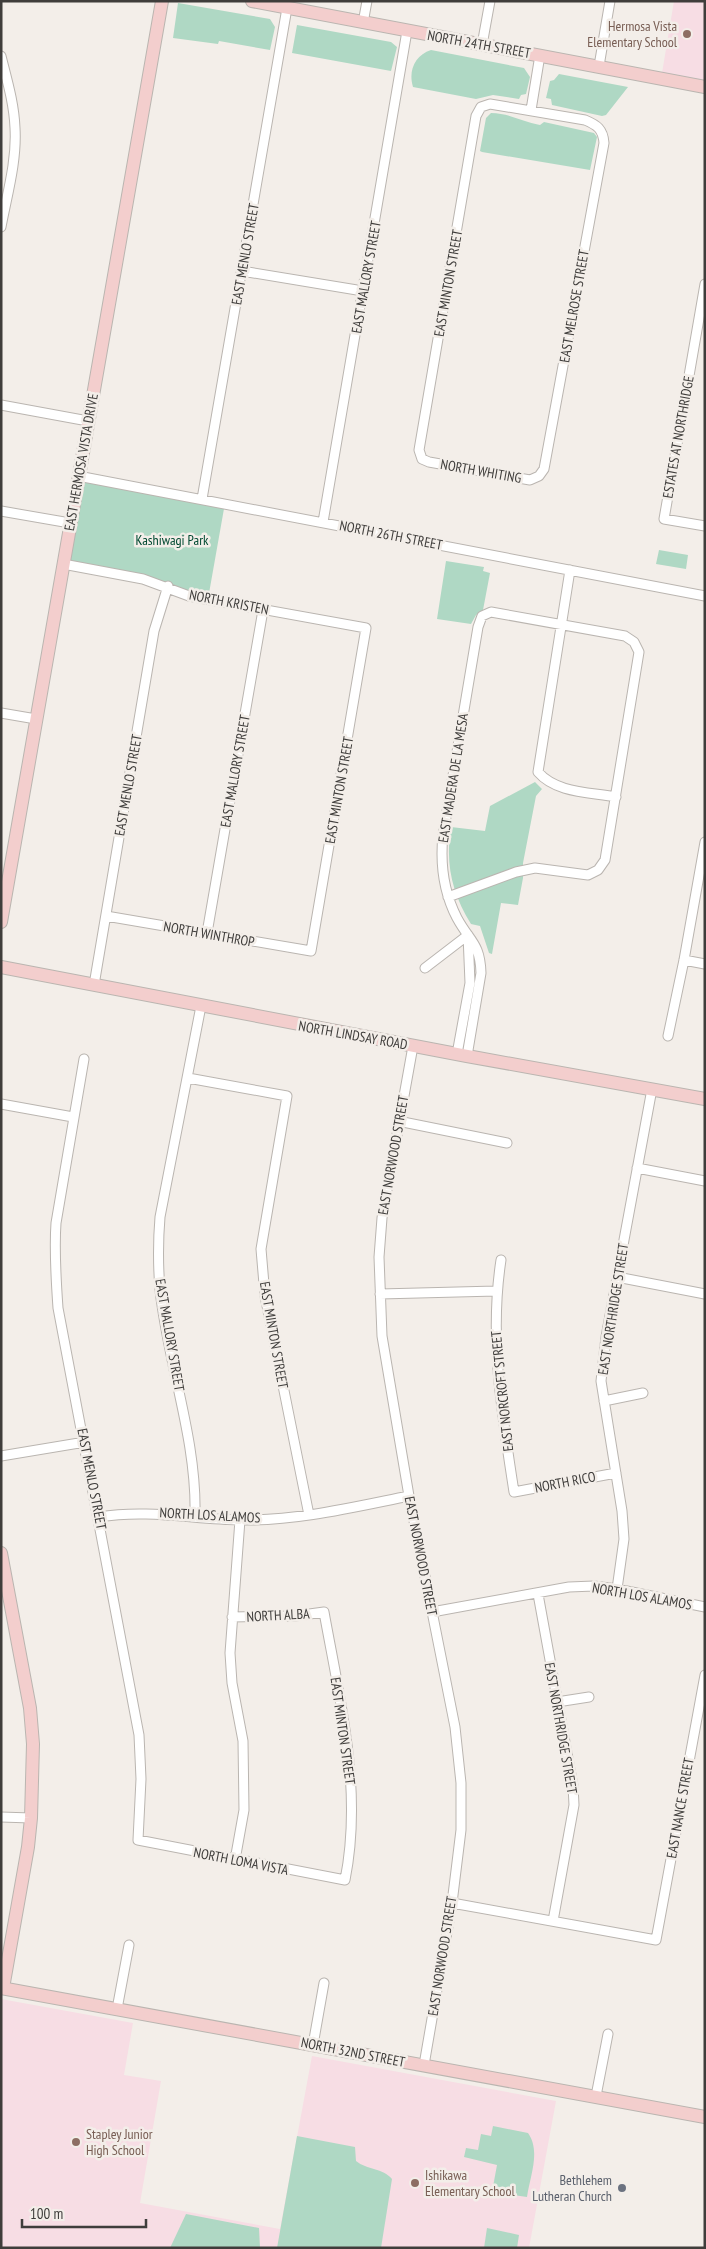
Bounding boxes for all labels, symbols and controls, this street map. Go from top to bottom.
place label: Hermosa Vista Elementary School [587,17,678,51]
street label: NORTH 24TH STREET [426,26,533,62]
marker: Hermosa Vista Elementary School [681,28,693,40]
street label: EAST MENLO STREET [227,201,263,306]
street label: EAST MALLORY STREET [347,219,385,335]
street label: EAST MINTON STREET [430,227,466,338]
street label: EAST MELROSE STREET [555,247,593,364]
street label: ESTATES AT NORTHRIDGE [658,374,698,500]
street label: EAST HERMOSA VISTA DRIVE [60,392,102,532]
street label: NORTH WHITING [439,455,523,487]
street label: NORTH 26TH STREET [338,516,445,554]
park label: Kashiwagi Park [136,531,209,549]
street label: NORTH KRISTEN [188,585,270,619]
street label: EAST MADERA DE LA MESA [434,712,472,844]
street label: EAST MALLORY STREET [216,713,254,829]
street label: EAST MENLO STREET [110,732,146,837]
street label: EAST MINTON STREET [321,734,357,845]
street label: NORTH WINTHROP [162,917,256,951]
street label: NORTH LINDSAY ROAD [297,1017,409,1053]
street label: EAST NORWOOD STREET [374,1093,412,1216]
street label: EAST NORTHRIDGE STREET [594,1241,632,1376]
street label: EAST MALLORY STREET [151,1277,189,1393]
street label: EAST MINTON STREET [256,1280,292,1391]
street label: EAST NORCROFT STREET [487,1329,517,1452]
street label: EAST MENLO STREET [73,1427,111,1532]
street label: NORTH RICO [533,1467,597,1497]
street label: EAST NORWOOD STREET [401,1495,442,1618]
street label: NORTH LOS ALAMOS [159,1503,261,1527]
street label: NORTH LOS ALAMOS [591,1578,693,1614]
street label: NORTH ALBA [246,1604,310,1626]
street label: EAST NORTHRIDGE STREET [541,1661,582,1796]
street label: EAST MINTON STREET [327,1676,360,1787]
street label: EAST NANCE STREET [662,1756,698,1860]
street label: NORTH LOMA VISTA [192,1843,290,1879]
street label: EAST NORWOOD STREET [424,1894,460,2017]
street label: NORTH 32ND STREET [299,2033,407,2071]
place label: Stapley Junior High School [86,2125,153,2159]
marker: Stapley Junior High School [70,2136,82,2148]
place label: Ishikawa Elementary School [425,2166,515,2200]
place label: Bethlehem Lutheran Church [532,2171,612,2205]
marker: Ishikawa Elementary School [409,2177,421,2189]
marker: Bethlehem Lutheran Church [616,2182,628,2194]
scale bar [22,2196,146,2228]
text: 100 m [30,2204,63,2223]

